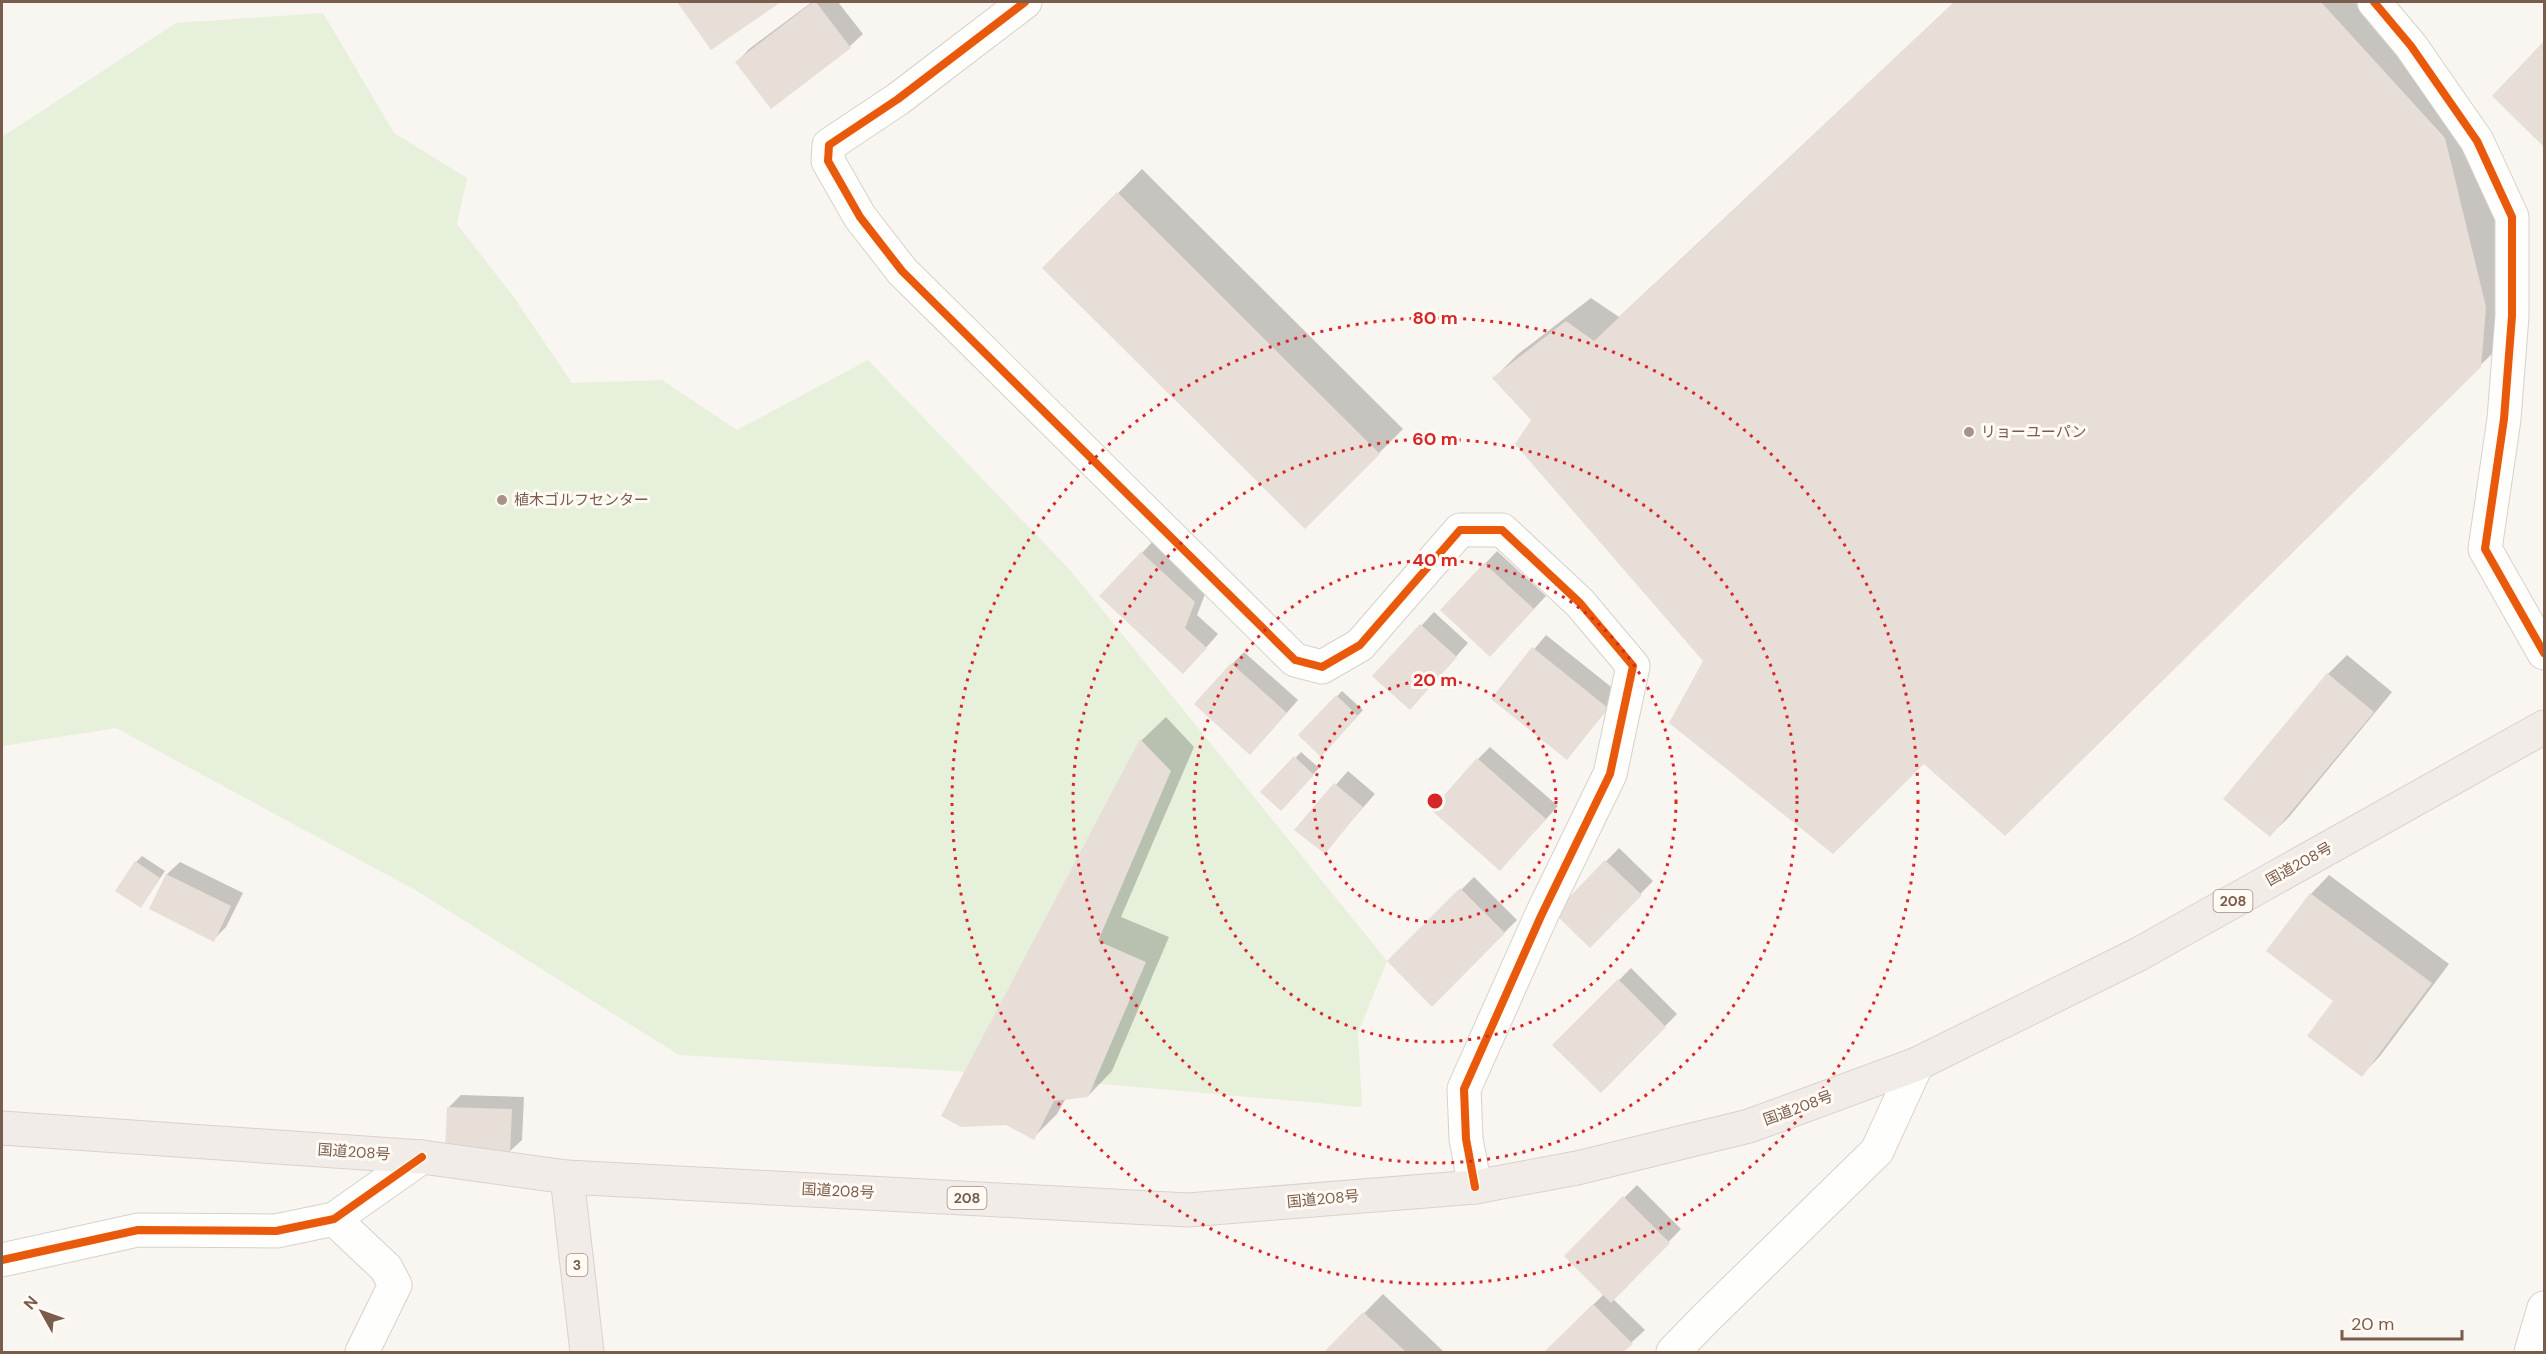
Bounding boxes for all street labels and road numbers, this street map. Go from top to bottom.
street label: 国道208号 [2262,838,2336,890]
road number: 208 [2214,890,2252,912]
street label: 国道208号 [1760,1086,1836,1130]
street label: 国道208号 [317,1139,391,1165]
street label: 国道208号 [801,1179,875,1203]
street label: 国道208号 [1286,1186,1360,1212]
road number: 208 [948,1187,986,1209]
road number: 3 [566,1254,588,1276]

